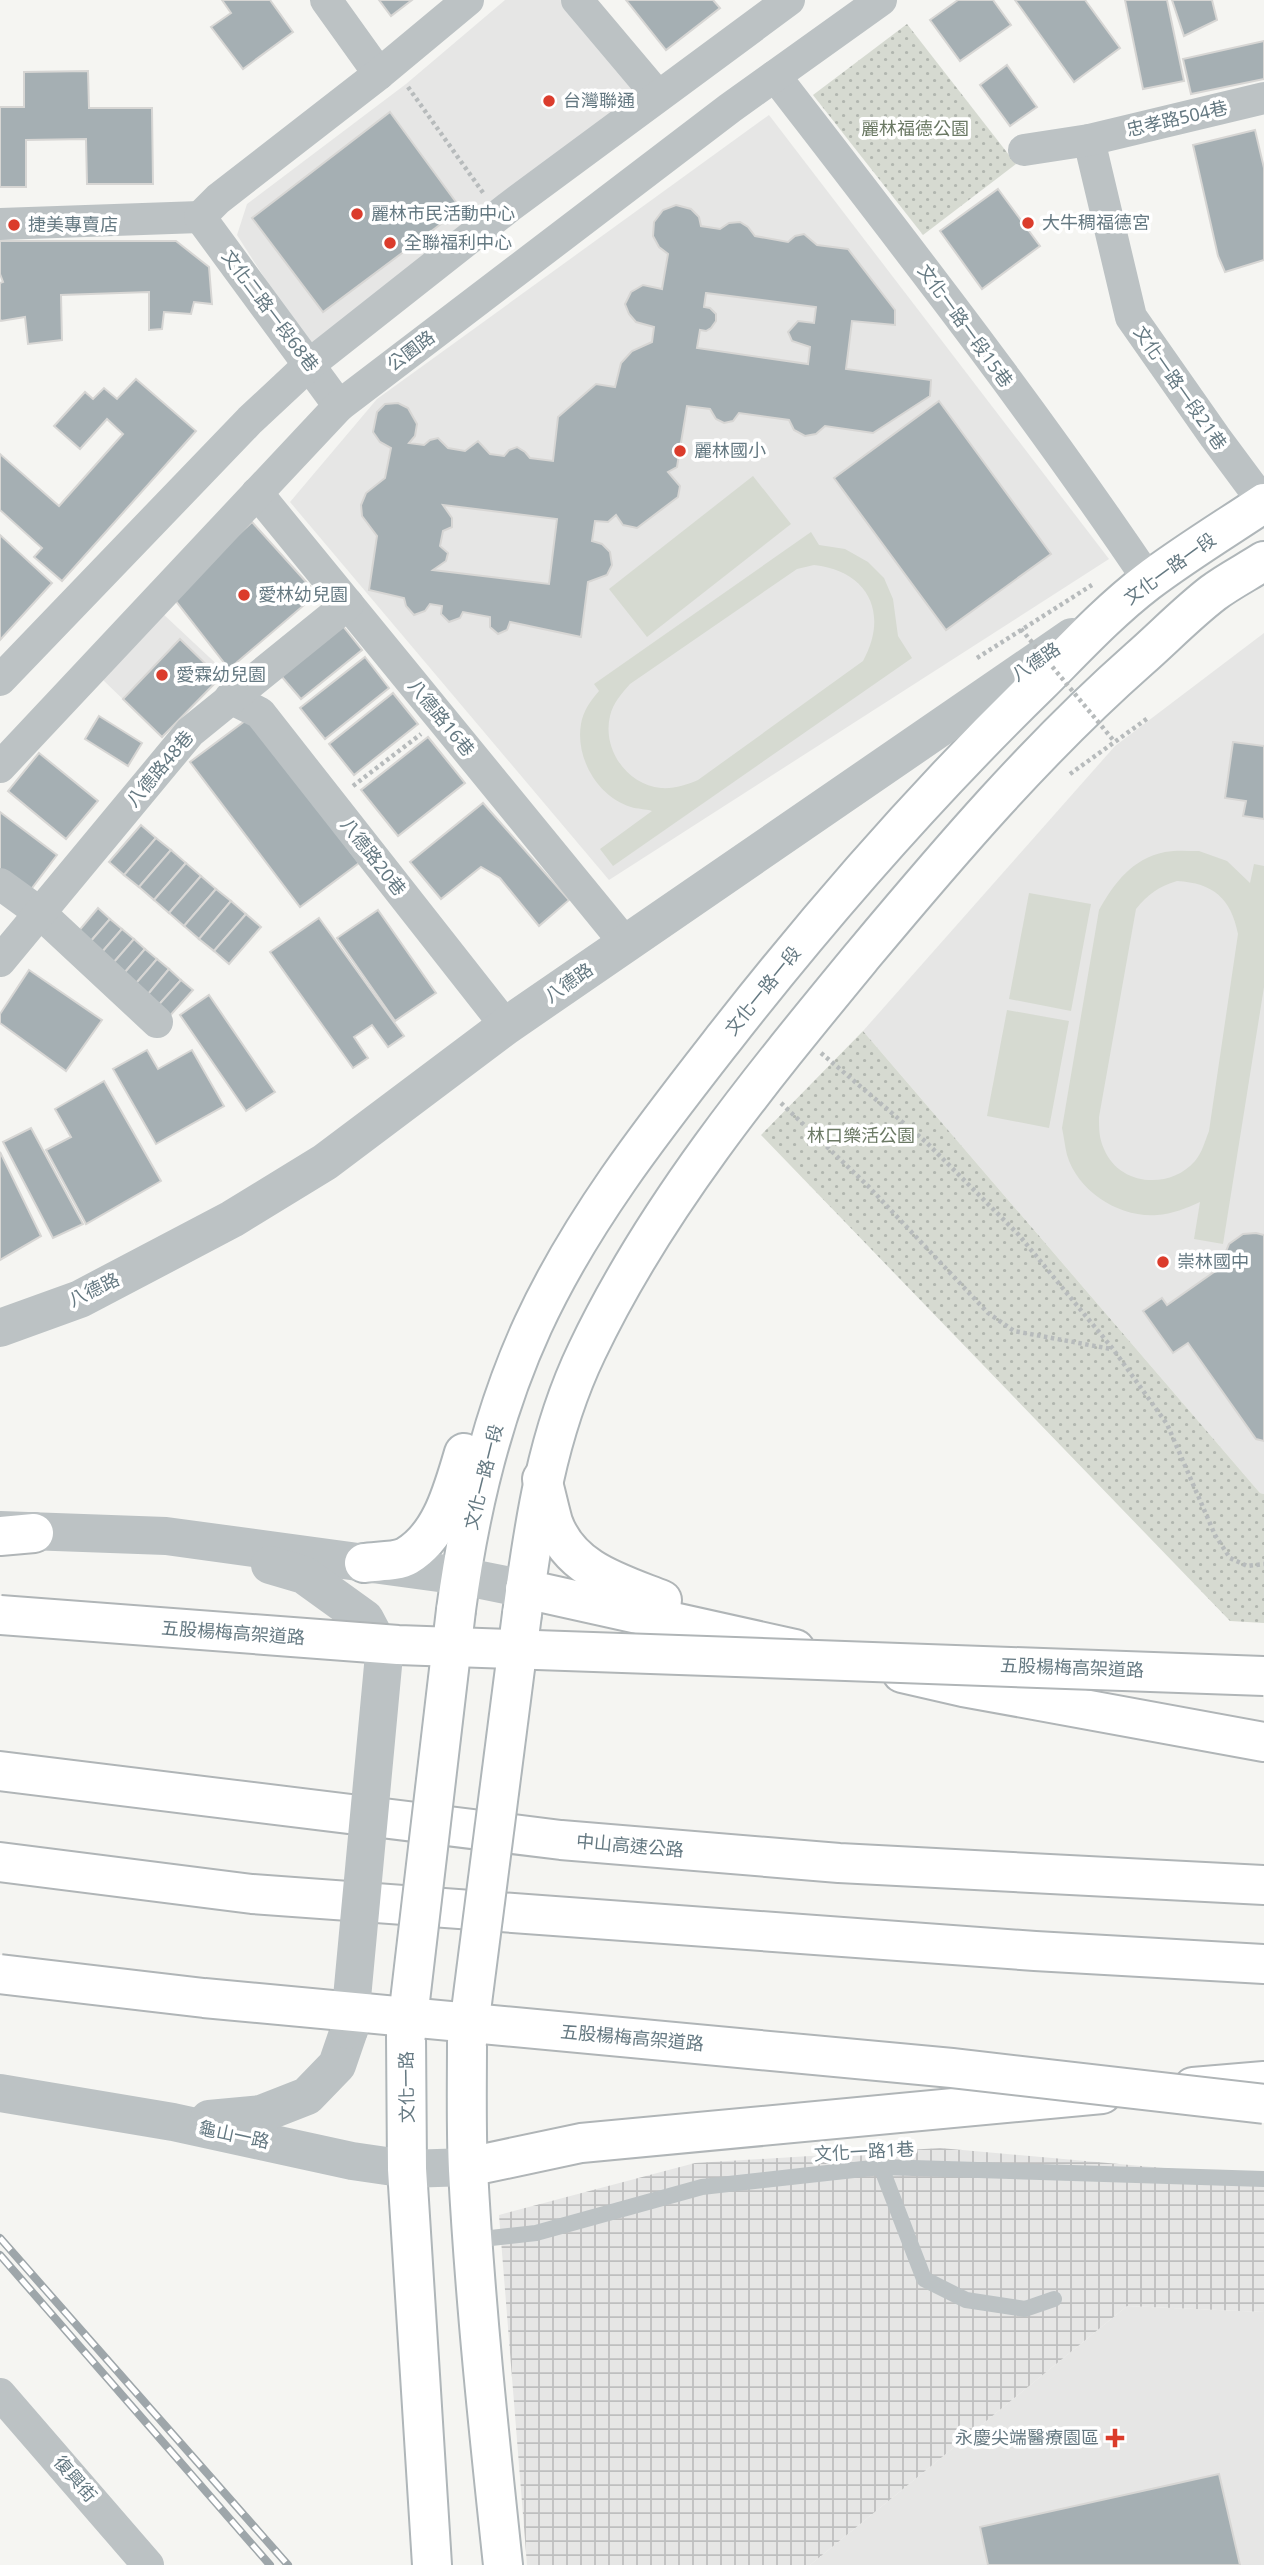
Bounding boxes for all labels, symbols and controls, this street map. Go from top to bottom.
place label: 台灣聯通 [563,88,635,112]
marker: 台灣聯通 [541,93,557,109]
street label: 忠孝路504巷 [1124,95,1230,141]
park label: 麗林福德公園 [861,116,969,140]
place label: 麗林市民活動中心 [371,201,515,225]
marker: 麗林市民活動中心 [349,206,365,222]
place label: 大牛稠福德宮 [1042,210,1150,234]
place label: 捷美專賣店 [28,212,118,236]
marker: 大牛稠福德宮 [1020,215,1036,231]
marker: 捷美專賣店 [6,217,22,233]
place label: 全聯福利中心 [404,230,512,254]
marker: 全聯福利中心 [382,235,398,251]
street label: 文化二路一段68巷 [217,245,324,376]
street label: 文化一路一段15巷 [913,259,1019,392]
street label: 文化一路一段21巷 [1129,321,1233,454]
street label: 公園路 [382,324,439,376]
place label: 麗林國小 [694,438,766,462]
marker: 麗林國小 [672,443,688,459]
street label: 文化一路一段 [1119,527,1220,610]
place label: 愛林幼兒園 [258,582,348,606]
marker: 愛林幼兒園 [236,587,252,603]
street label: 八德路 [1006,636,1065,686]
place label: 愛霖幼兒園 [176,662,266,686]
marker: 愛霖幼兒園 [154,667,170,683]
street label: 八德路16巷 [403,674,480,761]
street label: 八德路48巷 [120,725,198,812]
street label: 八德路20巷 [336,813,412,900]
street label: 文化一路一段 [719,941,806,1040]
street label: 八德路 [539,957,597,1007]
park label: 林口樂活公園 [807,1123,915,1147]
place label: 崇林國中 [1177,1249,1249,1273]
marker: 崇林國中 [1155,1254,1171,1270]
street label: 八德路 [64,1266,123,1312]
street label: 文化一路一段 [458,1421,508,1532]
street label: 五股楊梅高架道路 [160,1615,306,1649]
street label: 五股楊梅高架道路 [1000,1652,1144,1682]
street label: 中山高速公路 [575,1828,685,1862]
street label: 五股楊梅高架道路 [559,2019,705,2055]
street label: 文化一路 [393,2051,419,2123]
street label: 龜山一路 [196,2115,272,2153]
street label: 文化一路1巷 [813,2136,915,2166]
place label: 永慶尖端醫療園區 [955,2425,1099,2449]
marker: 永慶尖端醫療園區 [1105,2428,1125,2448]
street label: 復興街 [49,2450,103,2507]

